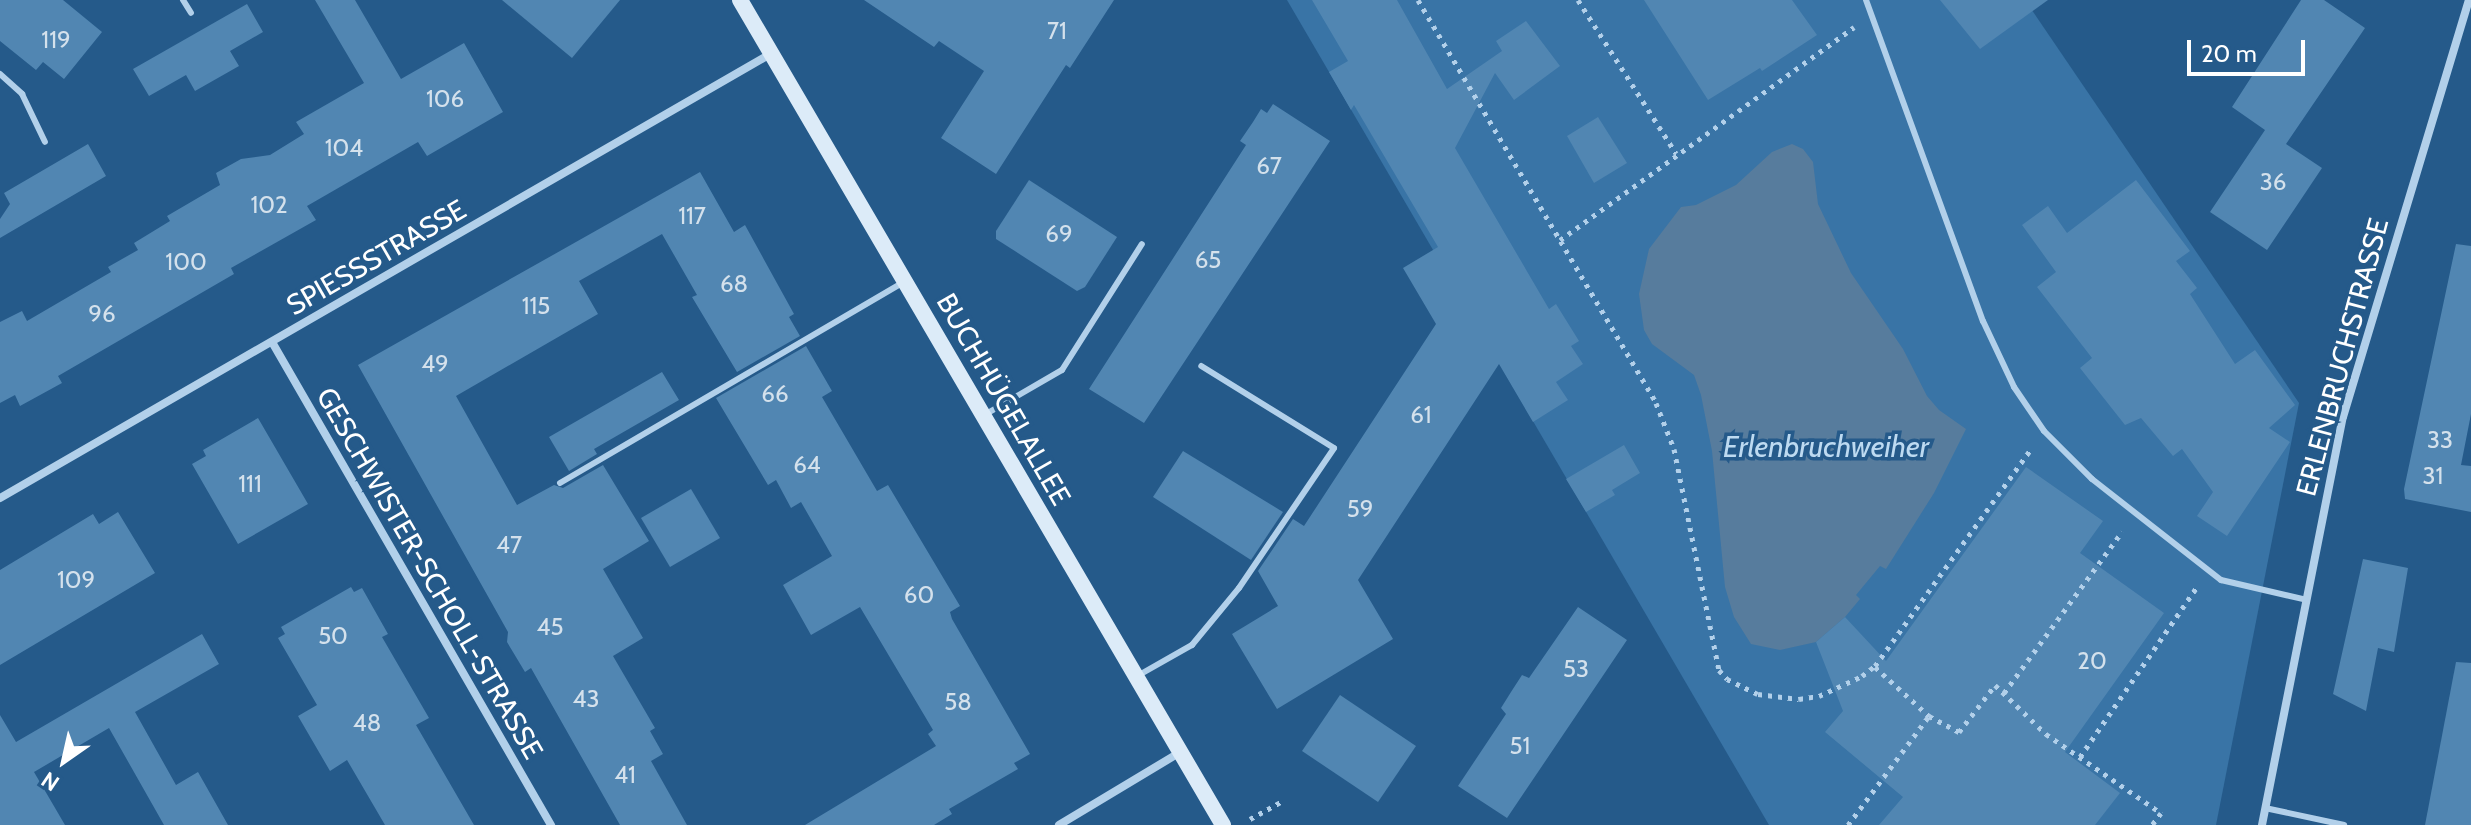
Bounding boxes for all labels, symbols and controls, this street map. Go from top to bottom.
house number: 71 [1047,17,1067,45]
scale bar [2191,24,2309,74]
house number: 119 [41,26,71,54]
text: 20 m [2201,39,2257,68]
house number: 106 [426,85,464,113]
house number: 104 [325,134,363,162]
house number: 67 [1256,152,1282,180]
house number: 36 [2260,168,2286,196]
house number: 102 [250,191,288,219]
street label: SPIESSSTRASSE [280,192,472,322]
house number: 117 [678,202,706,230]
street label: ERLENBRUCHSTRASSE [2289,214,2395,500]
house number: 69 [1045,220,1073,248]
house number: 65 [1195,246,1221,274]
house number: 100 [165,248,207,276]
house number: 68 [720,270,748,298]
street label: BUCHHÜGELALLEE [930,287,1078,511]
house number: 115 [522,292,550,320]
house number: 96 [88,300,116,328]
house number: 49 [421,350,449,378]
house number: 66 [761,380,789,408]
street label: GESCHWISTER-SCHOLL-STRASSE [310,381,550,765]
house number: 61 [1410,401,1432,429]
house number: 33 [2427,426,2453,454]
water label: Erlenbruchweiher [1723,429,1929,465]
house number: 64 [793,451,821,479]
house number: 31 [2423,462,2443,490]
house number: 111 [238,470,262,498]
house number: 59 [1347,495,1373,523]
house number: 47 [496,531,522,559]
house number: 109 [57,566,95,594]
house number: 60 [904,581,934,609]
house number: 45 [537,613,563,641]
house number: 50 [318,622,348,650]
house number: 20 [2077,647,2107,675]
house number: 53 [1563,655,1589,683]
house number: 43 [573,685,599,713]
house number: 58 [944,688,972,716]
house number: 48 [353,709,381,737]
north arrow [24,721,104,801]
house number: 51 [1510,732,1530,760]
house number: 41 [614,761,636,789]
text: N [36,766,64,797]

